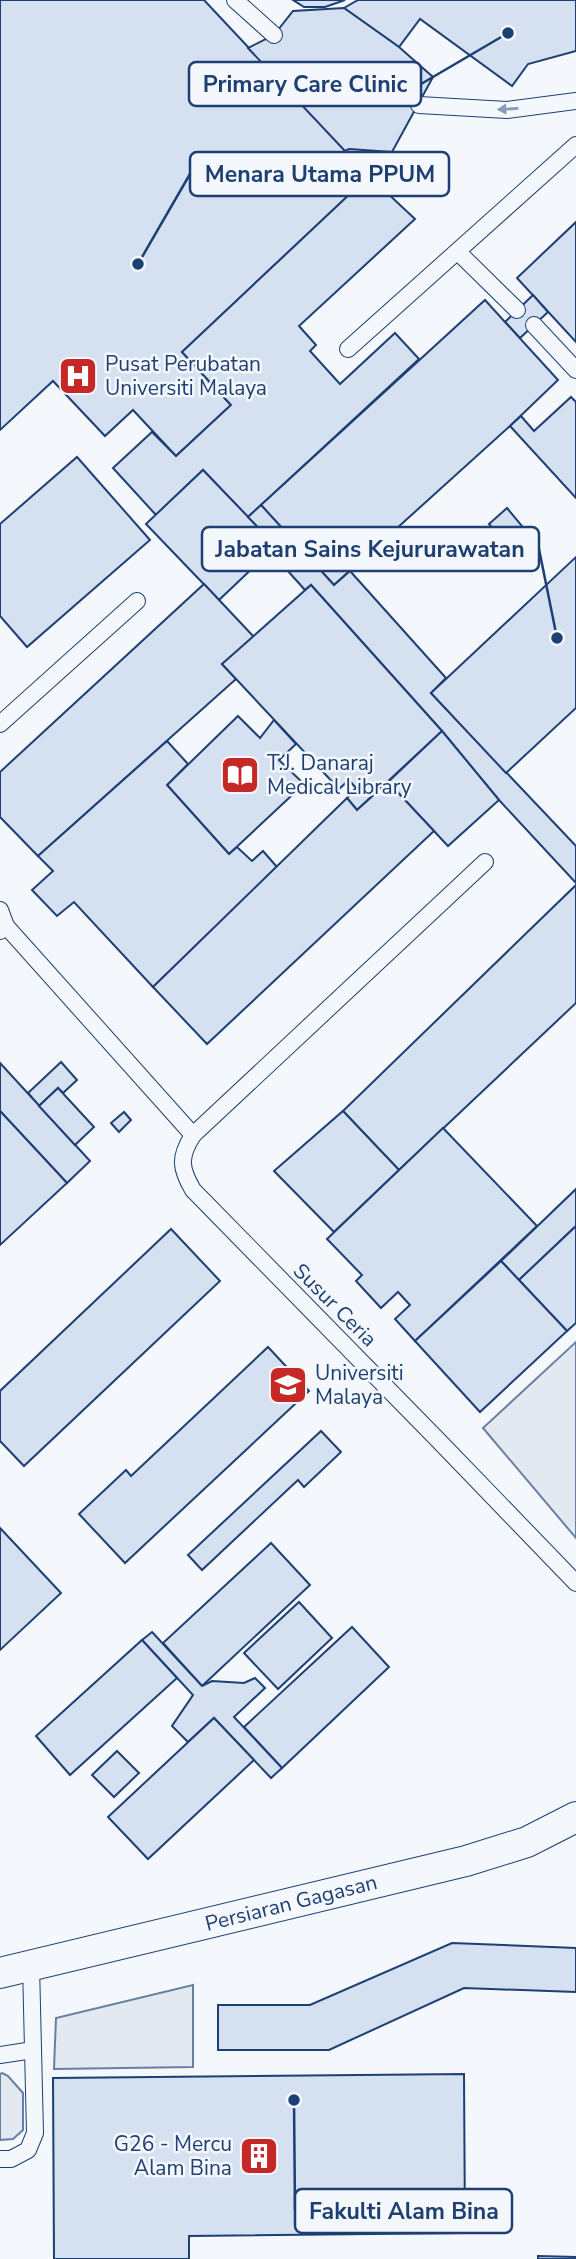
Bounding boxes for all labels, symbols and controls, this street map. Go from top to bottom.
callout: Primary Care Clinic [189,62,421,106]
text: Primary Care Clinic [203,69,407,100]
one-way arrow [497,104,519,115]
callout: Menara Utama PPUM [190,152,449,196]
text: Menara Utama PPUM [205,159,435,190]
place label: Pusat Perubatan Universiti Malaya [105,350,267,402]
hospital icon: Pusat Perubatan Universiti Malaya [57,355,99,397]
callout: Jabatan Sains Kejururawatan [202,527,539,571]
text: Jabatan Sains Kejururawatan [214,534,525,565]
place label: T.J. Danaraj Medical Library [267,749,412,801]
library icon: T.J. Danaraj Medical Library [219,754,261,796]
street label: Susur Ceria [287,1257,383,1353]
place label: Universiti Malaya [315,1359,404,1411]
school or university icon: Universiti Malaya [267,1364,309,1406]
street label: Persiaran Gagasan [202,1868,380,1938]
place label: G26 - Mercu Alam Bina [114,2130,232,2182]
building icon: G26 - Mercu Alam Bina [238,2135,280,2177]
callout: Fakulti Alam Bina [295,2189,512,2233]
text: Fakulti Alam Bina [309,2196,499,2227]

